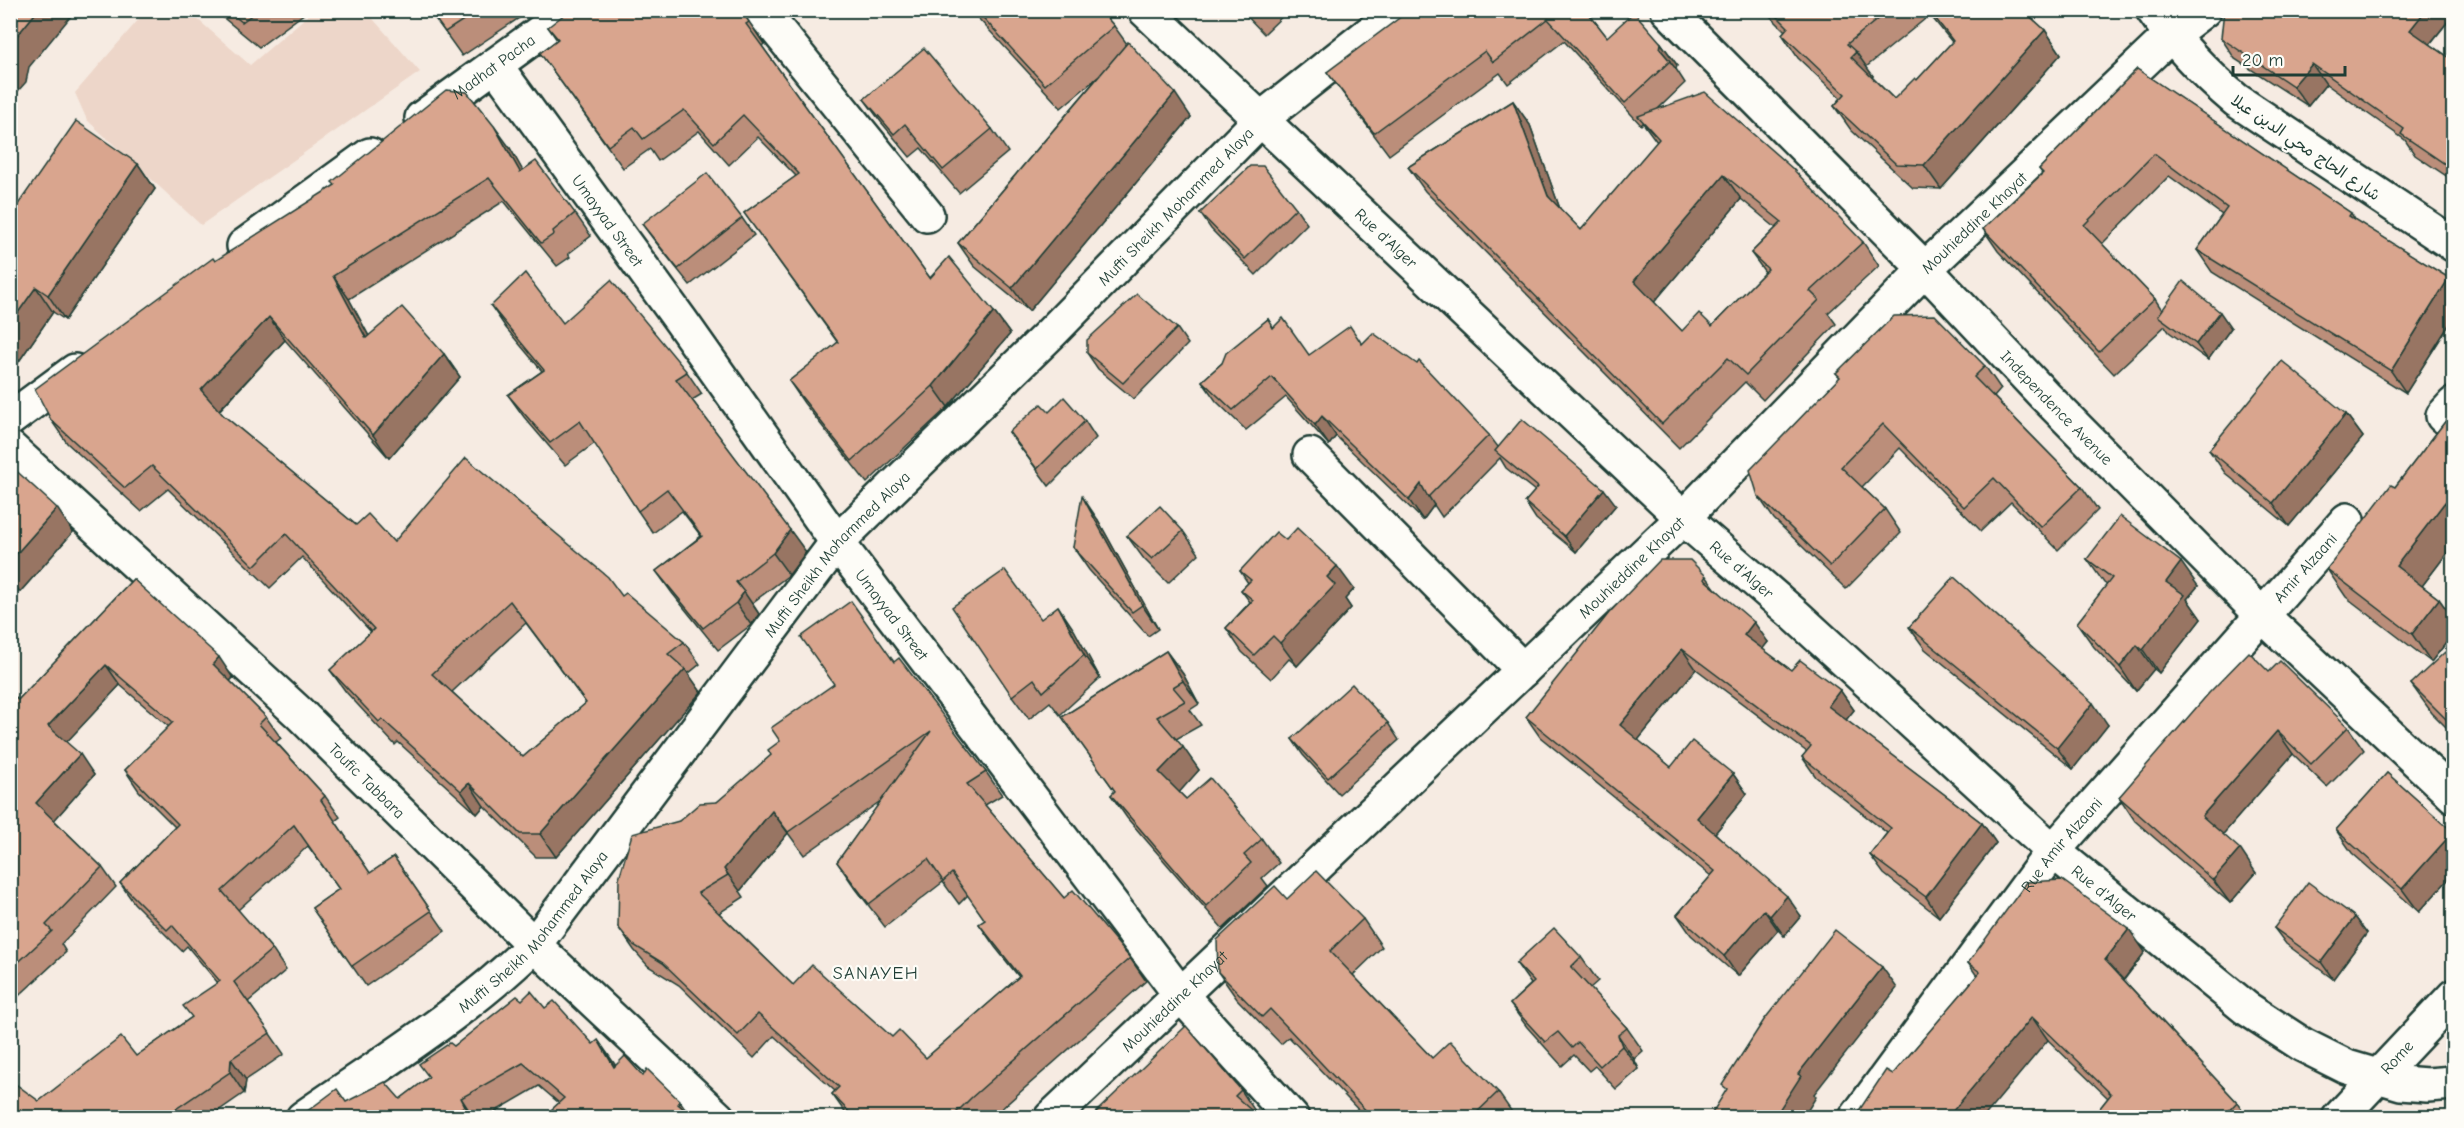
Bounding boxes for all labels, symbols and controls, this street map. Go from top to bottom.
street label: Madhat Pacha [449,31,539,103]
scale bar [2233,39,2346,77]
text: 20 m [2242,50,2283,71]
street label: شارع الحاج محي الدين عبلا [2225,91,2383,209]
street label: Mufti Sheikh Mohammed Alaya [1095,124,1257,289]
street label: Mouhieddine Khayat [1918,169,2031,278]
street label: Umayyad Street [568,172,647,271]
street label: Rue d'Alger [1351,205,1421,273]
street label: Independence Avenue [1997,347,2116,469]
street label: Mufti Sheikh Mohammed Alaya [761,468,914,641]
street label: Mouhieddine Khayat [1575,513,1689,622]
street label: Amir Alzaani [2270,530,2341,606]
street label: Rue d'Alger [1706,537,1777,603]
street label: Umayyad Street [851,566,932,664]
street label: Toufic Tabbara [325,740,408,822]
street label: Rue Amir Alzaani [2018,794,2106,896]
street label: Mufti Sheikh Mohammed Alaya [455,848,612,1017]
street label: Rue d'Alger [2068,862,2140,926]
street label: Mouhieddine Khayat [1118,947,1232,1056]
district label: SANAYEH [833,963,919,984]
street label: Rome [2377,1037,2417,1078]

